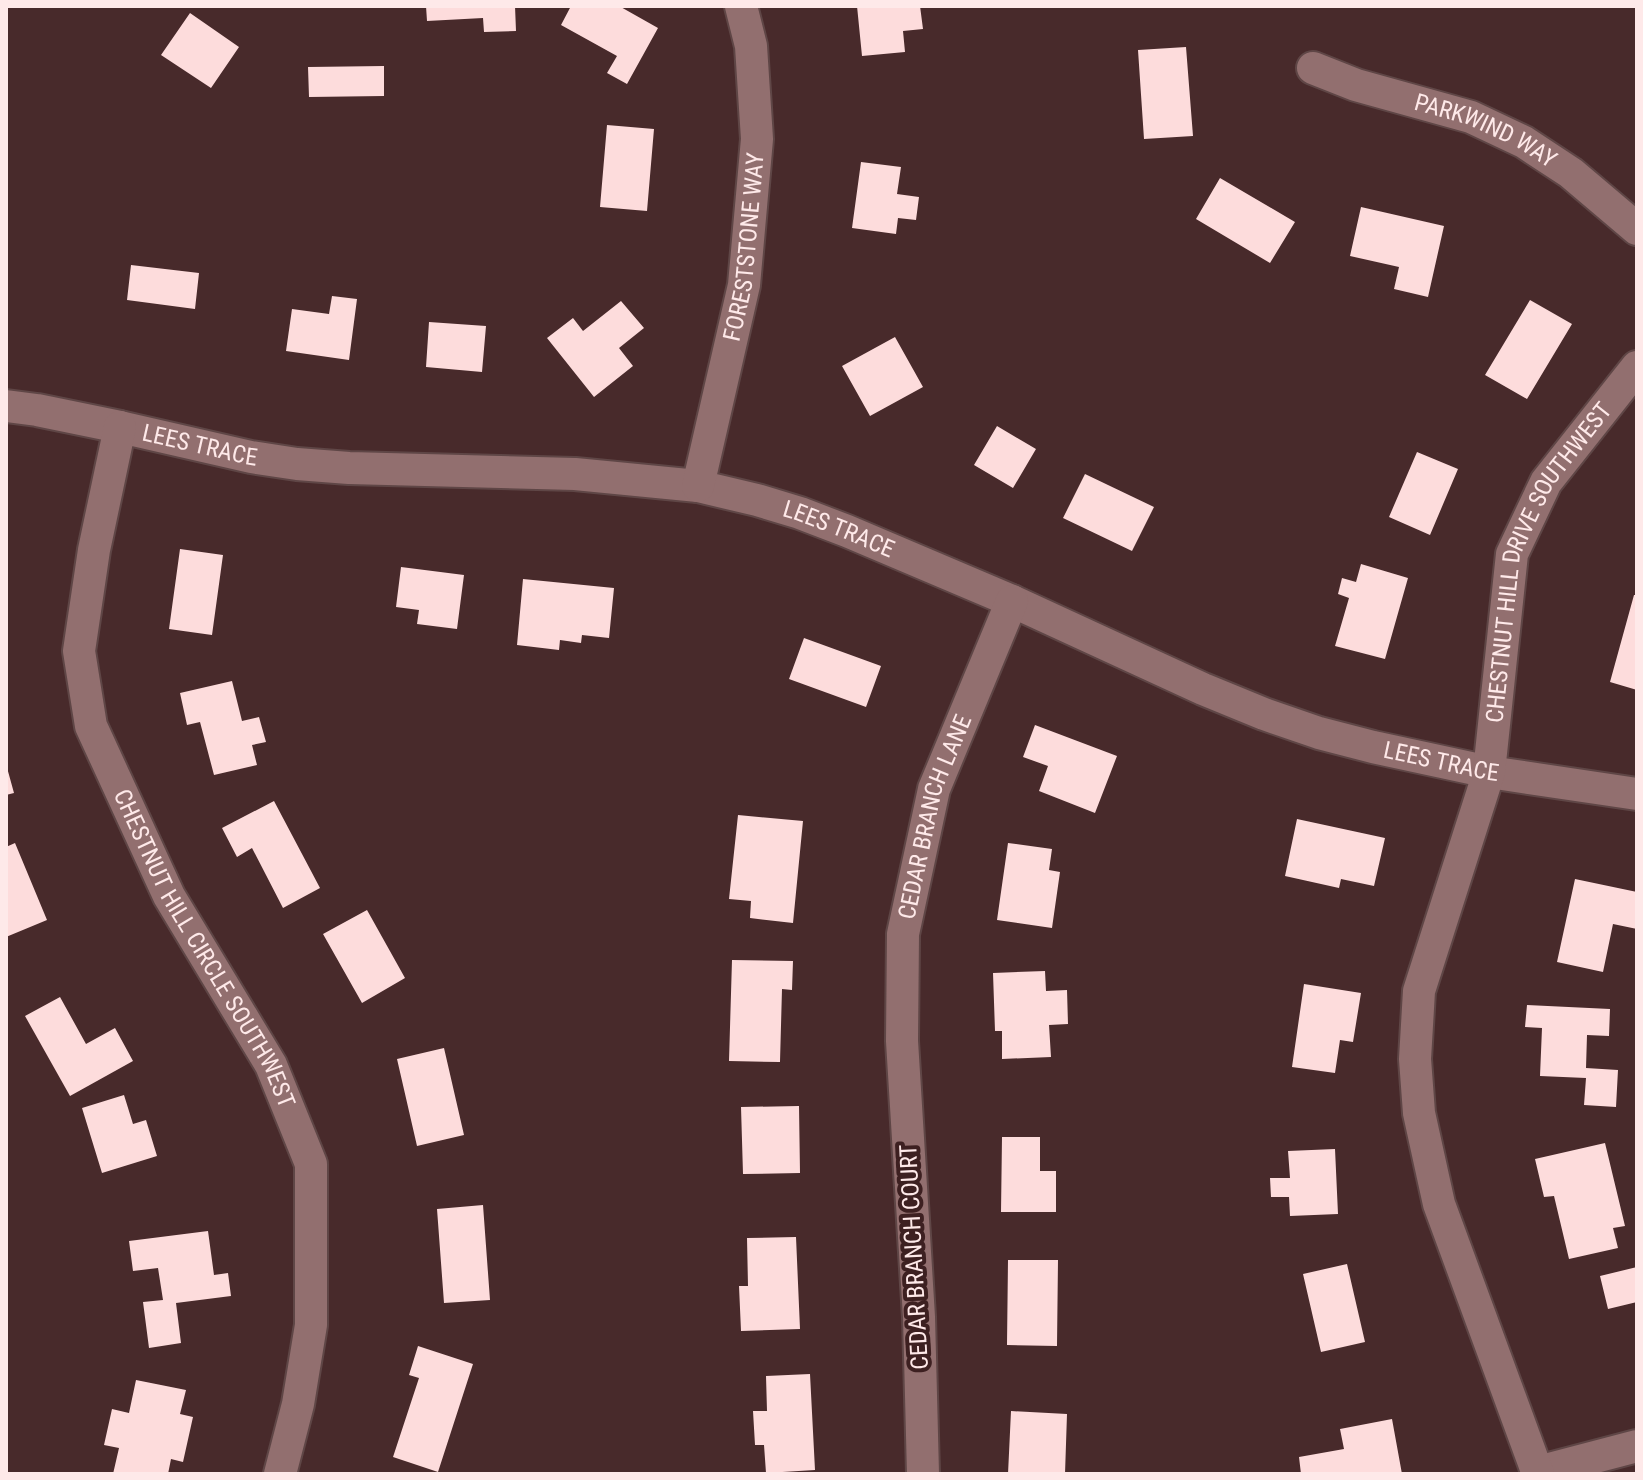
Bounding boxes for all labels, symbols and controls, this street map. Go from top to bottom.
street label: PARKWIND WAY [1411,88,1562,174]
street label: FORESTSTONE WAY [718,151,770,344]
street label: CHESTNUT HILL DRIVE SOUTHWEST [1480,397,1618,724]
street label: LEES TRACE [140,419,259,472]
street label: LEES TRACE [780,495,899,563]
street label: CEDAR BRANCH LANE [893,710,977,922]
street label: LEES TRACE [1381,736,1501,787]
street label: CHESTNUT HILL CIRCLE SOUTHWEST [108,785,301,1112]
street label: CEDAR BRANCH COURT [894,1144,934,1370]

